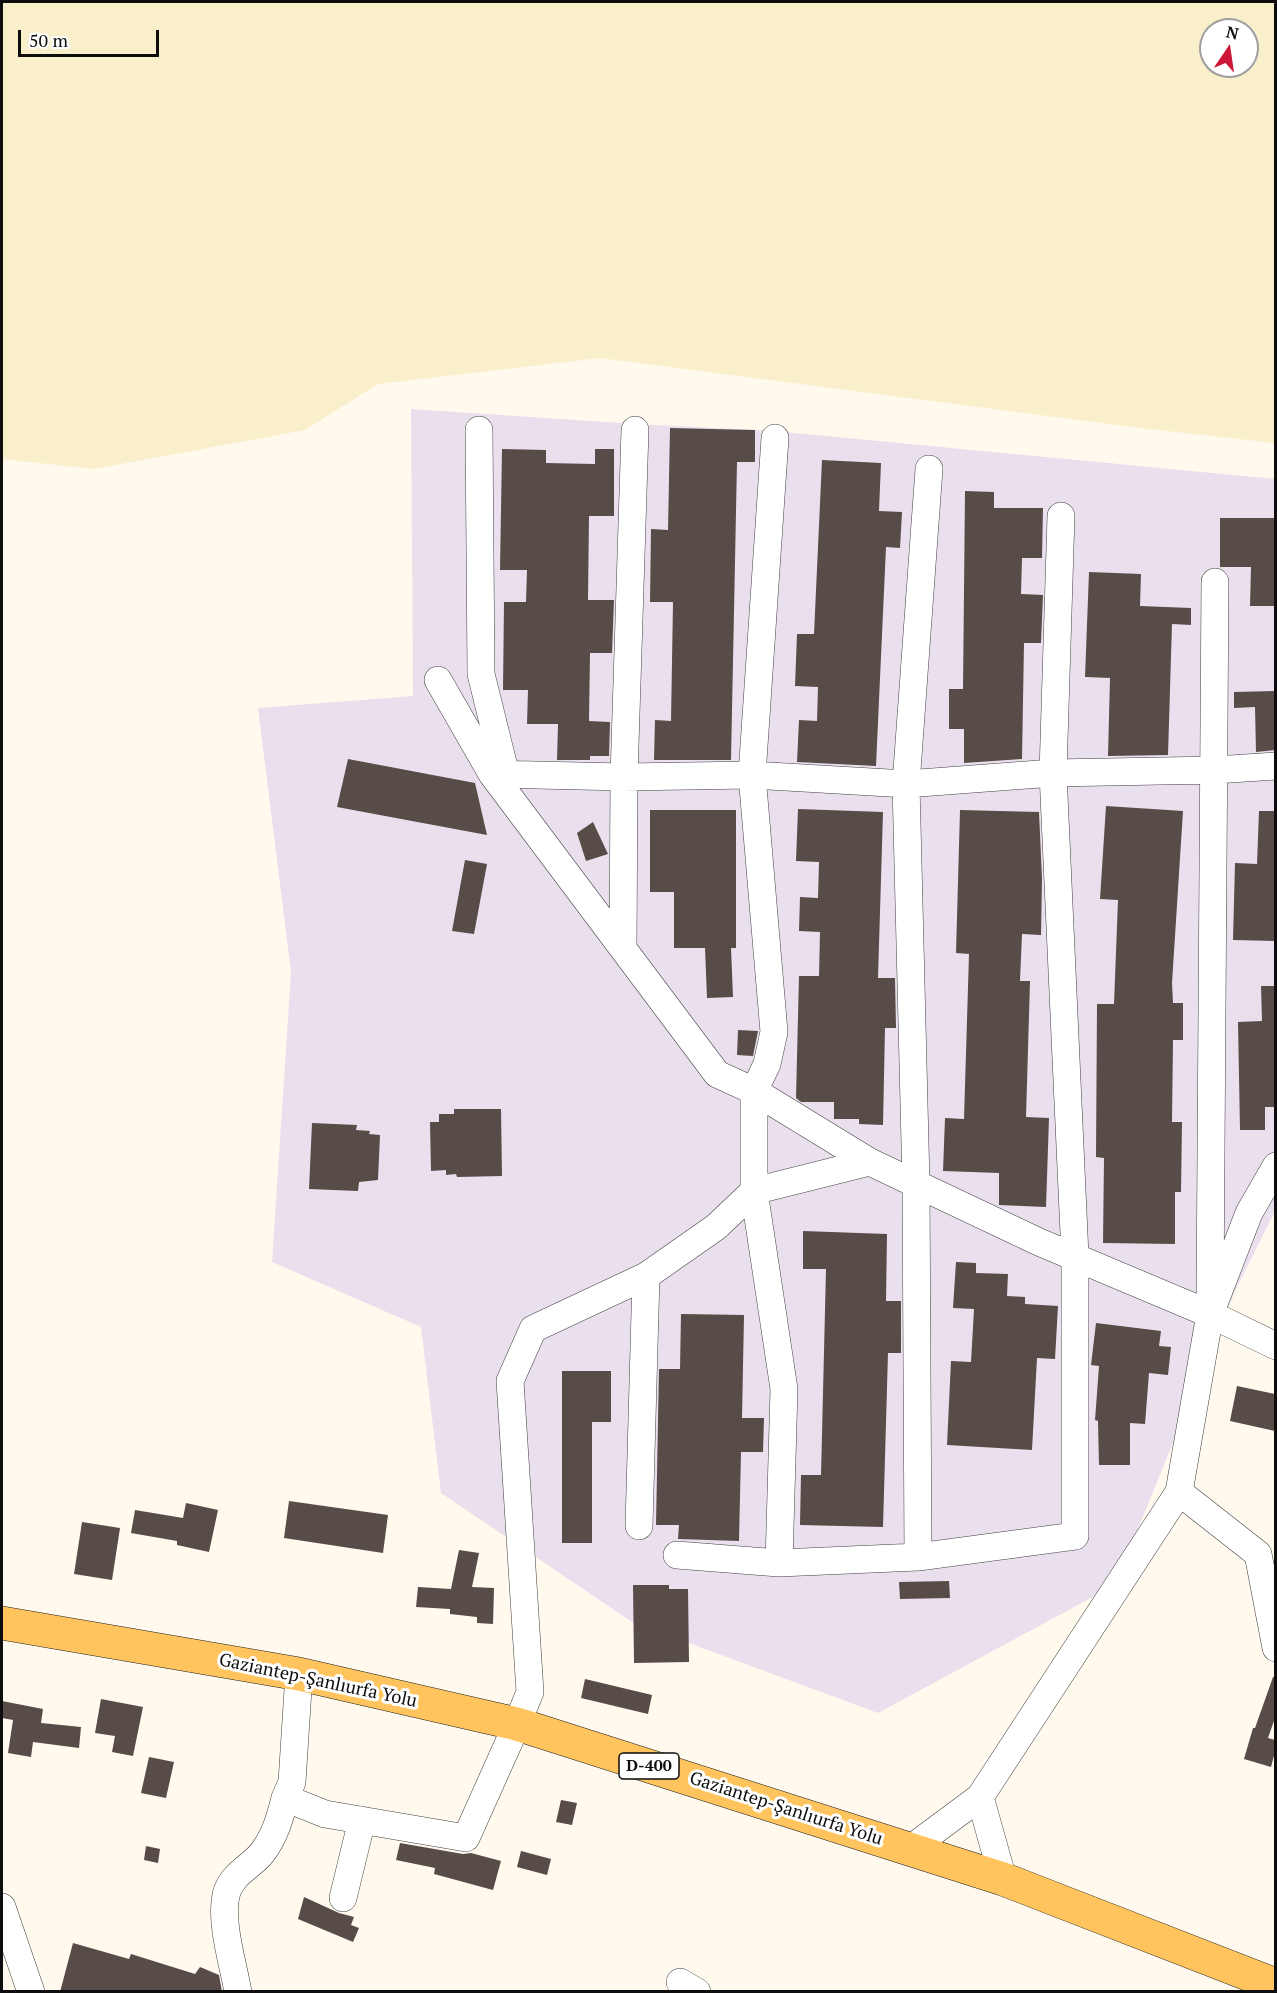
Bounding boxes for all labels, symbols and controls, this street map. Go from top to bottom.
scale bar [21,18,162,56]
north arrow [1199,18,1259,78]
text: N [1224,20,1241,44]
text: 50 m [29,28,68,52]
street label: Gaziantep-Şanlıurfa Yolu [217,1649,419,1713]
road number: D-400 [619,1753,679,1779]
street label: Gaziantep-Şanlıurfa Yolu [687,1768,885,1850]

